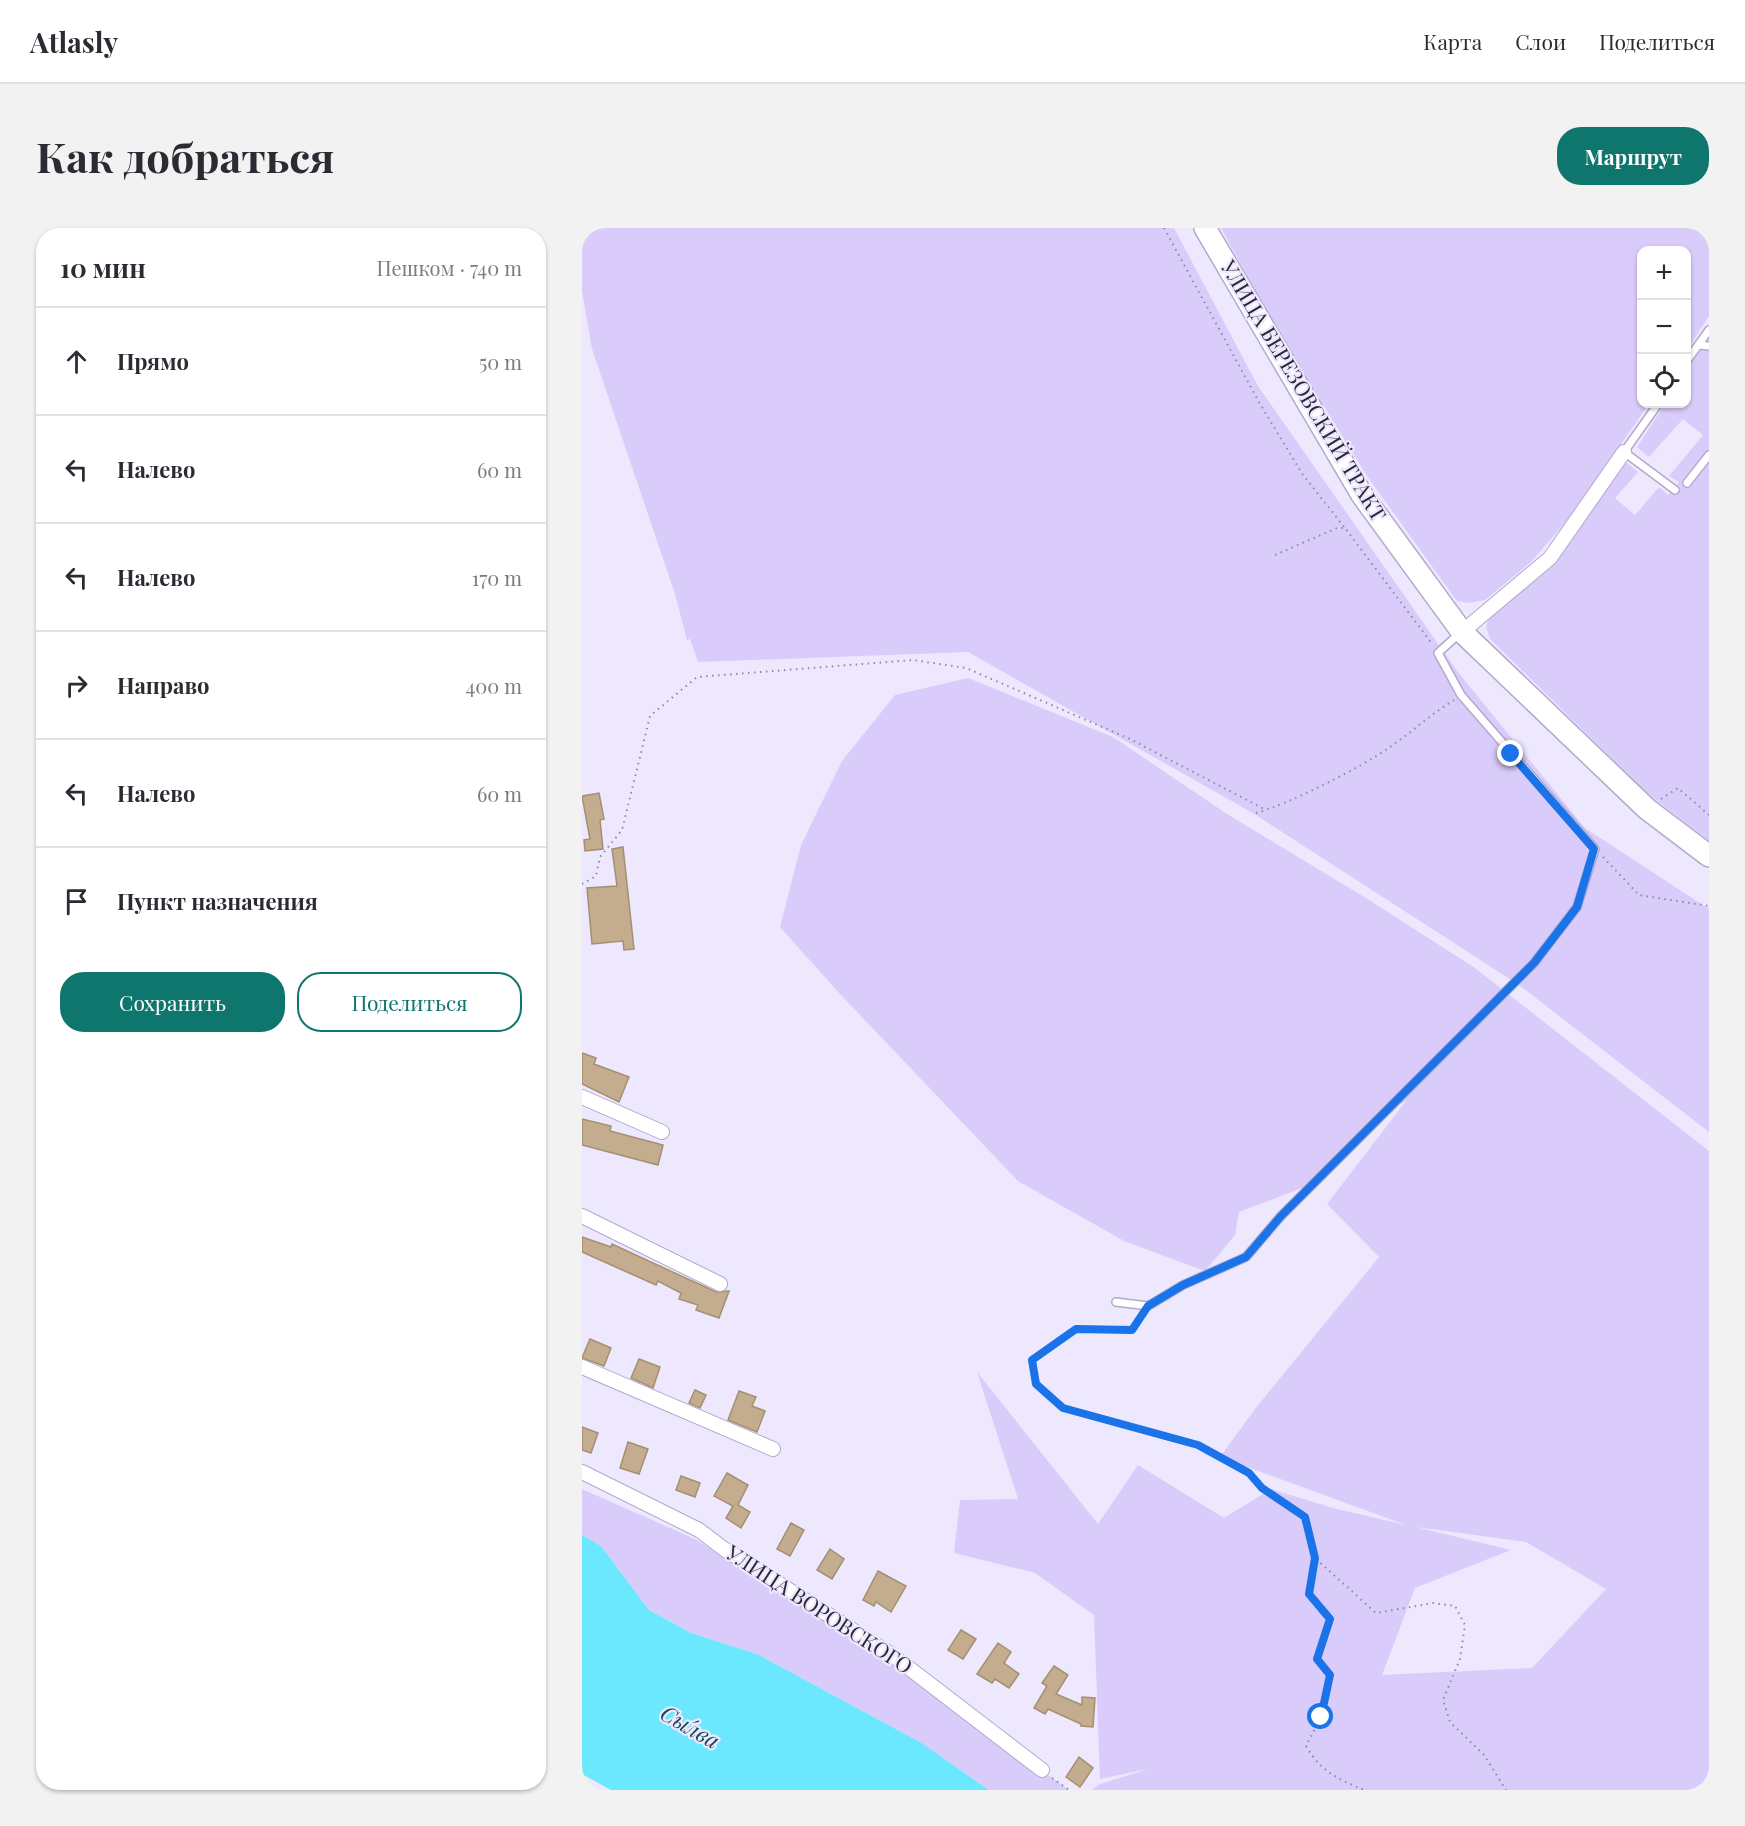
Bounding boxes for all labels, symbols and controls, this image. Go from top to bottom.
text: Atlasly [30,23,118,60]
text: Карта [1423,27,1482,55]
text: Слои [1515,27,1566,55]
text: Поделиться [1599,27,1715,55]
button: Маршрут [1557,127,1709,185]
text: Как добраться [36,128,335,184]
map controls [1637,246,1691,408]
button: + [1637,246,1691,300]
text: 10 мин [60,250,146,285]
text: Пешком · 740 m [377,254,522,281]
street label: УЛИЦА БЕРЕЗОВСКИЙ ТРАКТ [1215,254,1394,525]
button: − [1637,300,1691,354]
icon: ahead [60,345,93,378]
text: Прямо [117,346,189,376]
text: 50 m [479,348,522,375]
button: locate [1637,354,1691,408]
icon: left [60,453,93,486]
text: Налево [117,454,195,484]
text: 60 m [477,456,522,483]
icon: left [60,561,93,594]
text: Налево [117,562,195,592]
text: 170 m [472,564,522,591]
icon: right [60,669,93,702]
text: Направо [117,670,210,700]
text: 400 m [465,672,522,699]
route end [1497,740,1523,766]
icon: left [60,777,93,810]
text: Налево [117,778,195,808]
text: 60 m [477,780,522,807]
icon: arrive [60,885,93,918]
text: Пункт назначения [117,886,318,916]
button: Сохранить [60,972,285,1032]
button: Поделиться [297,972,522,1032]
street label: УЛИЦА ВОРОВСКОГО [721,1537,919,1679]
water label: Сы́лва [655,1697,726,1755]
route start [1307,1703,1333,1729]

